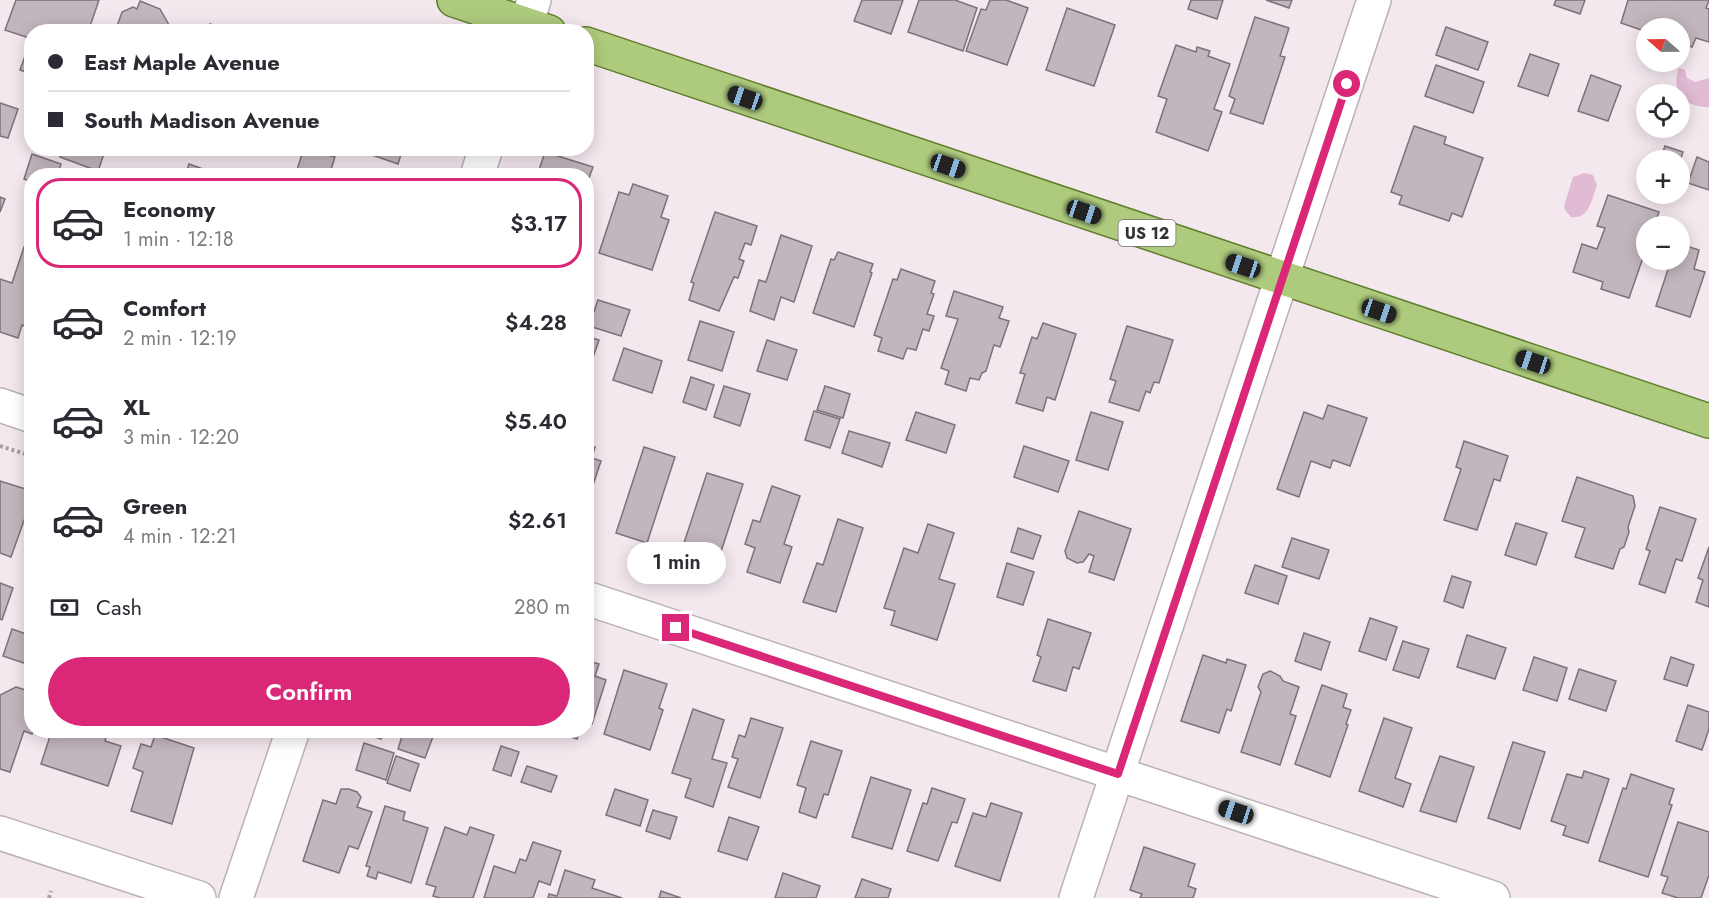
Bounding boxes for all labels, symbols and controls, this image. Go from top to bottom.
north arrow [1636,18,1690,72]
map controls [1636,18,1690,270]
text: East Maple Avenue [84,46,280,78]
route start [1333,70,1360,97]
car [725,84,765,112]
button: locate [1636,84,1690,138]
text: South Madison Avenue [84,104,320,136]
button: + [1636,150,1690,204]
car [928,152,968,180]
text: Economy [123,193,215,225]
icon: car [51,196,105,250]
car [1064,198,1104,226]
text: $3.17 [510,207,567,239]
button: − [1636,216,1690,270]
road number: US 12 [1118,220,1176,246]
text: 1 min · 12:18 [123,225,234,254]
car [1223,252,1263,280]
text: Comfort [123,292,206,324]
icon: car [51,295,105,349]
car [1359,297,1399,325]
text: $4.28 [505,306,567,338]
text: 2 min · 12:19 [123,324,237,353]
car [1513,348,1553,376]
text: XL [123,391,150,423]
icon: car [51,394,105,448]
text: $5.40 [504,405,567,437]
text: 3 min · 12:20 [123,423,239,452]
text: Green [123,490,187,522]
icon: car [51,493,105,547]
text: $2.61 [508,504,567,536]
text: 4 min · 12:21 [123,522,237,551]
callout: 1 min [626,541,726,583]
text: 1 min [652,548,701,577]
icon: cash [48,591,81,624]
text: Cash [96,591,142,623]
text: 280 m [514,593,570,622]
route end [662,614,689,641]
button: Confirm [48,657,570,726]
car [1216,798,1256,826]

